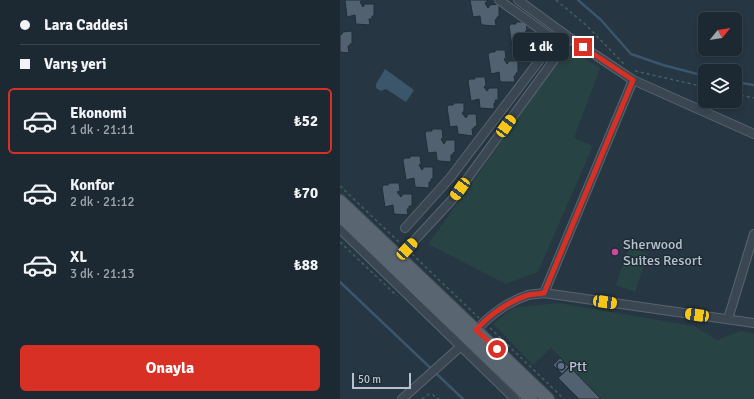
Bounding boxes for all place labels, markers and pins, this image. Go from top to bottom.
place label: Sherwood Suites Resort [623,236,702,269]
marker: Sherwood Suites Resort [610,247,620,257]
place label: Ptt [569,358,587,375]
marker: Ptt [556,361,566,371]

